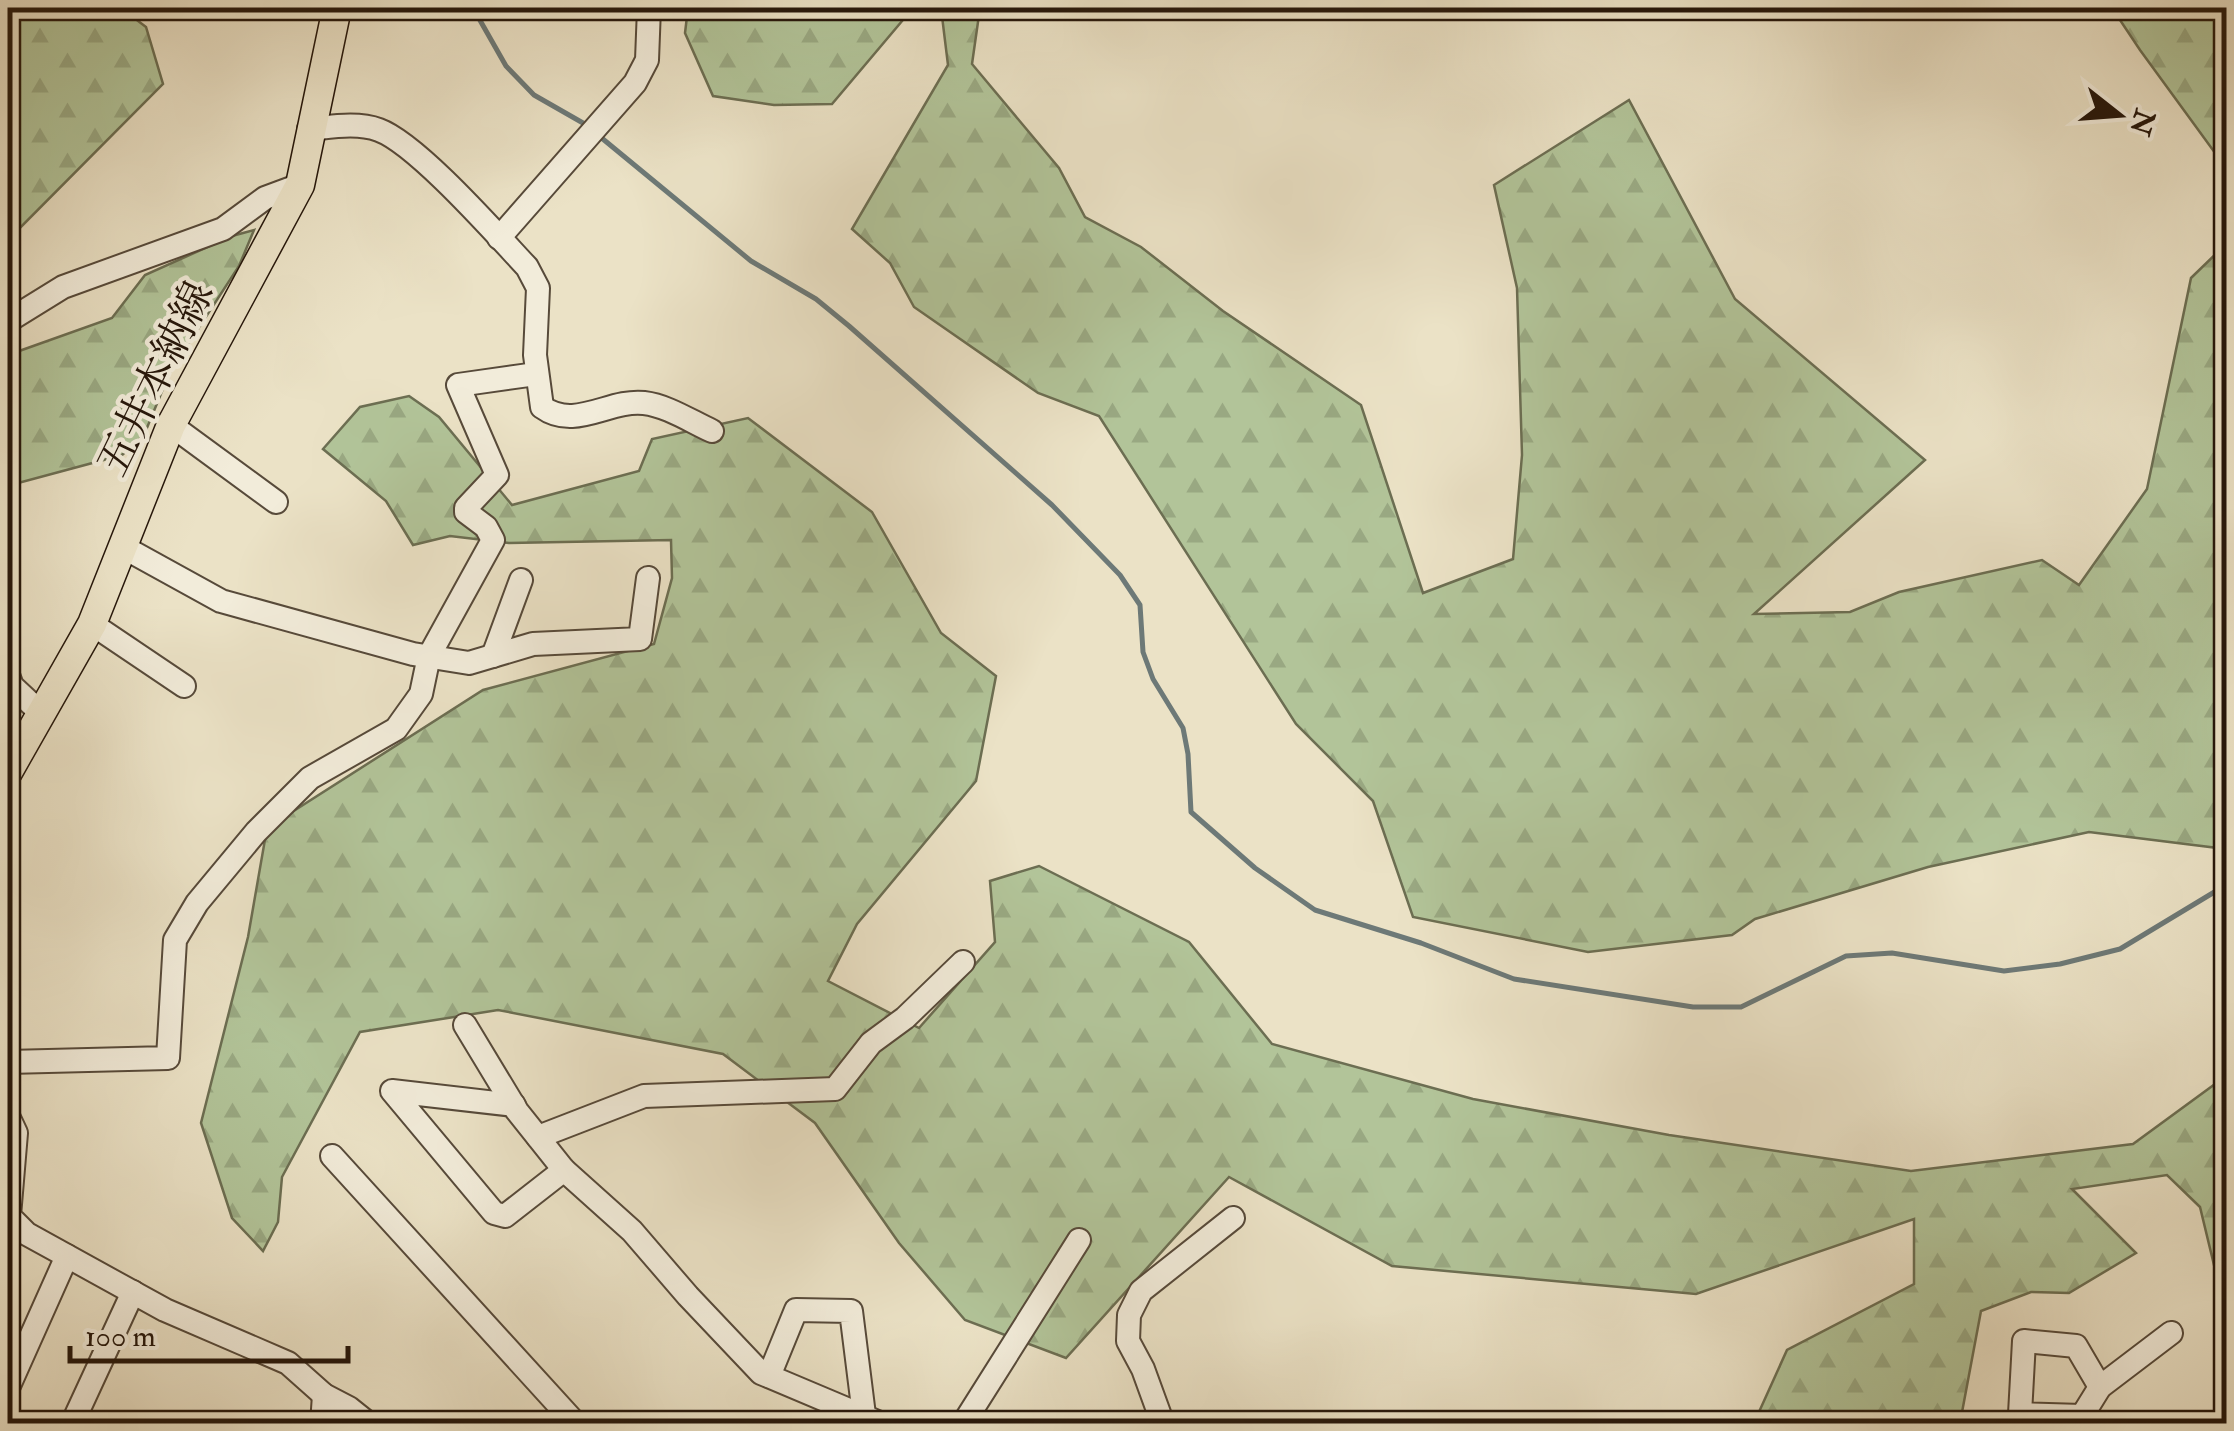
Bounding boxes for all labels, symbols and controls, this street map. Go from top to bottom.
north arrow [2069,65,2169,165]
text: N [2121,104,2162,140]
street label: 五井本納線 [87,273,225,485]
scale bar [70,1301,348,1363]
text: 100 m [85,1318,156,1355]

